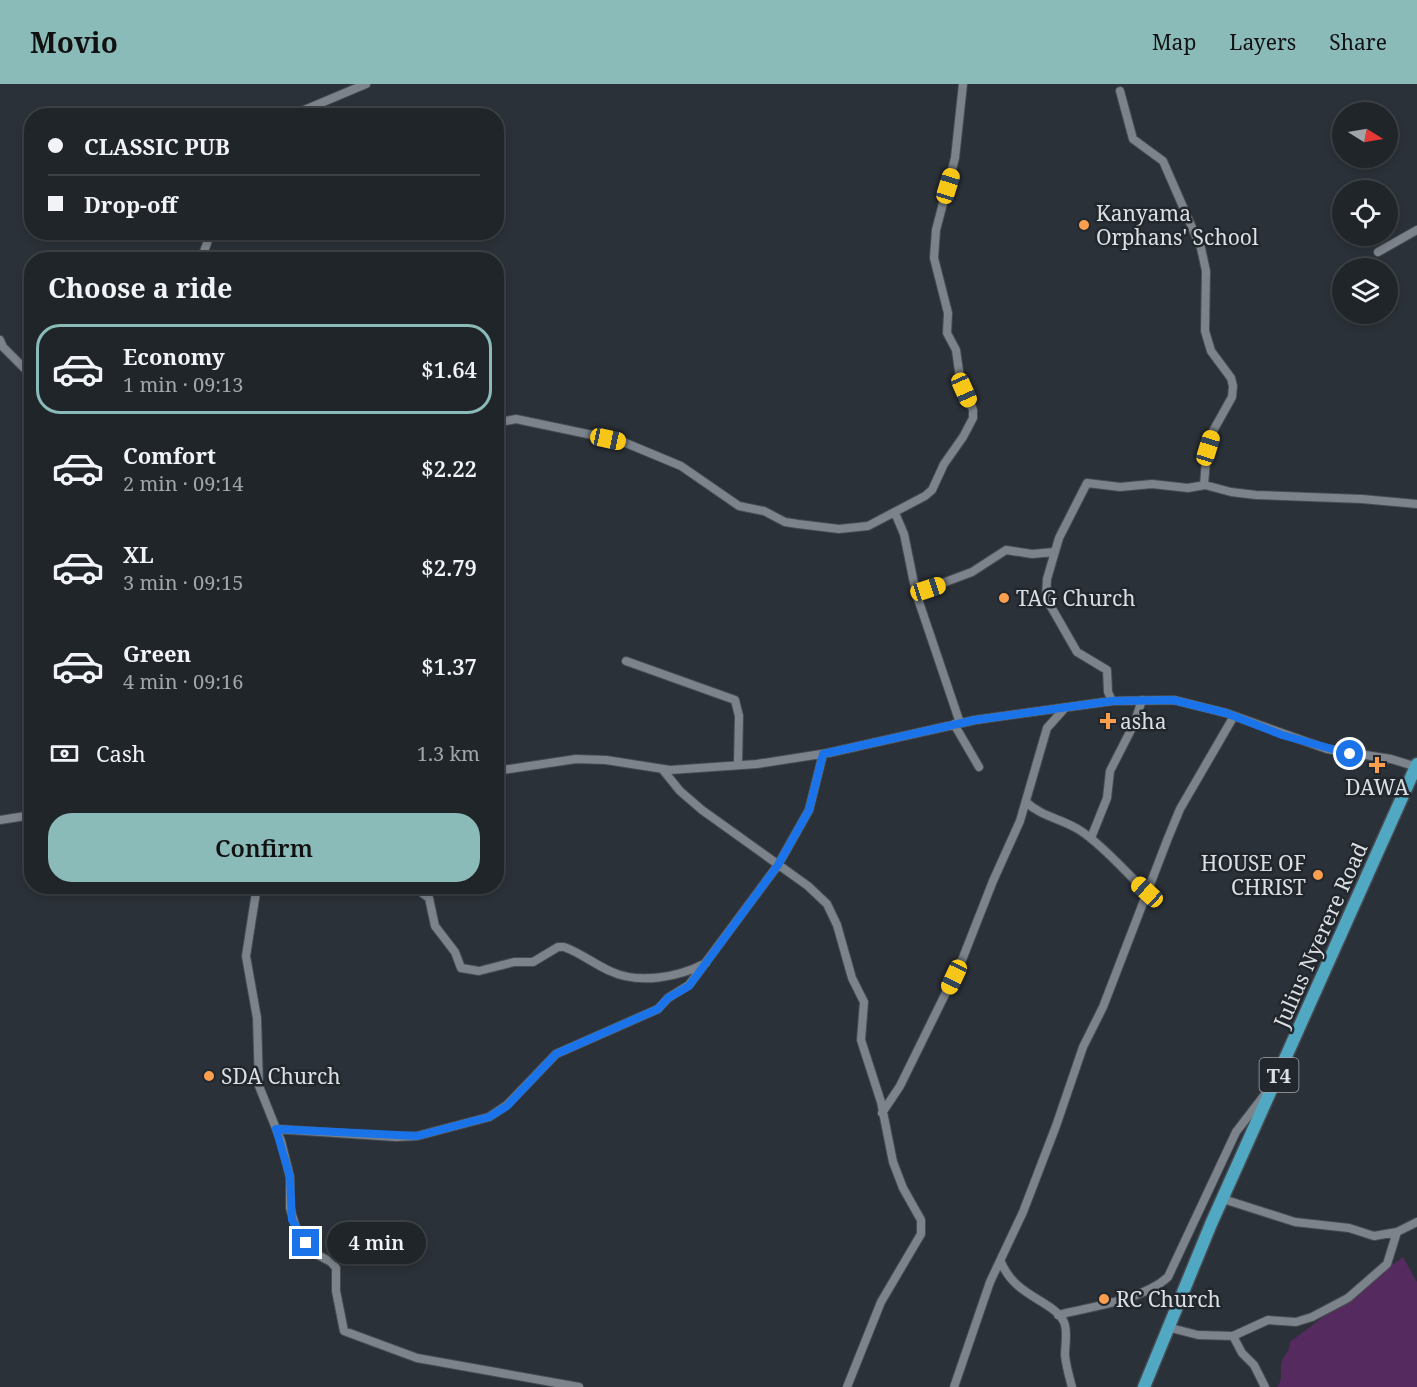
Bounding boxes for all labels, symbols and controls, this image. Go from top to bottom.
text: Movio [30,23,118,61]
text: Map [1152,28,1196,56]
text: Layers [1229,28,1296,56]
text: Share [1329,28,1387,56]
north arrow [1332,102,1398,168]
map controls [1332,102,1398,324]
text: CLASSIC PUB [84,131,230,161]
car [934,166,962,206]
button: locate [1332,180,1398,246]
text: Drop-off [84,189,177,219]
place label: Kanyama Orphans' School [1096,199,1259,251]
marker: Kanyama Orphans' School [1077,218,1091,232]
button: layers [1332,258,1398,324]
text: Choose a ride [48,269,233,306]
text: Economy [123,341,225,371]
icon: car [51,342,105,396]
text: $1.64 [421,354,477,384]
car [948,370,980,410]
text: 1 min · 09:13 [123,371,243,398]
car [589,426,627,452]
car [1194,428,1222,468]
text: Comfort [123,440,216,470]
icon: car [51,441,105,495]
text: $2.22 [421,453,477,483]
text: 2 min · 09:14 [123,470,243,497]
text: XL [123,539,154,569]
icon: car [51,540,105,594]
text: $2.79 [421,552,477,582]
text: 3 min · 09:15 [123,569,243,596]
car [908,575,948,603]
place label: TAG Church [1016,584,1136,612]
marker: TAG Church [997,591,1011,605]
text: Green [123,638,191,668]
icon: car [51,639,105,693]
text: $1.37 [421,651,477,681]
text: 4 min · 09:16 [123,668,243,695]
place label: asha [1120,707,1166,735]
marker: asha [1101,714,1115,728]
icon: cash [48,737,81,770]
text: Cash [96,738,146,768]
text: 1.3 km [417,740,480,767]
route start [1336,740,1363,767]
marker: DAWA [1370,758,1384,772]
place label: DAWA [1345,773,1409,801]
button: Confirm [48,813,480,882]
street label: Julius Nyerere Road [1266,838,1373,1033]
place label: HOUSE OF CHRIST [1201,849,1306,901]
marker: HOUSE OF CHRIST [1311,868,1325,882]
car [1128,873,1166,911]
car [938,957,970,997]
road number: T4 [1260,1058,1298,1092]
place label: SDA Church [221,1062,341,1090]
marker: SDA Church [202,1069,216,1083]
callout: 4 min [327,1222,426,1264]
route end [292,1229,319,1256]
text: 4 min [349,1229,404,1256]
place label: RC Church [1116,1285,1221,1313]
marker: RC Church [1097,1292,1111,1306]

